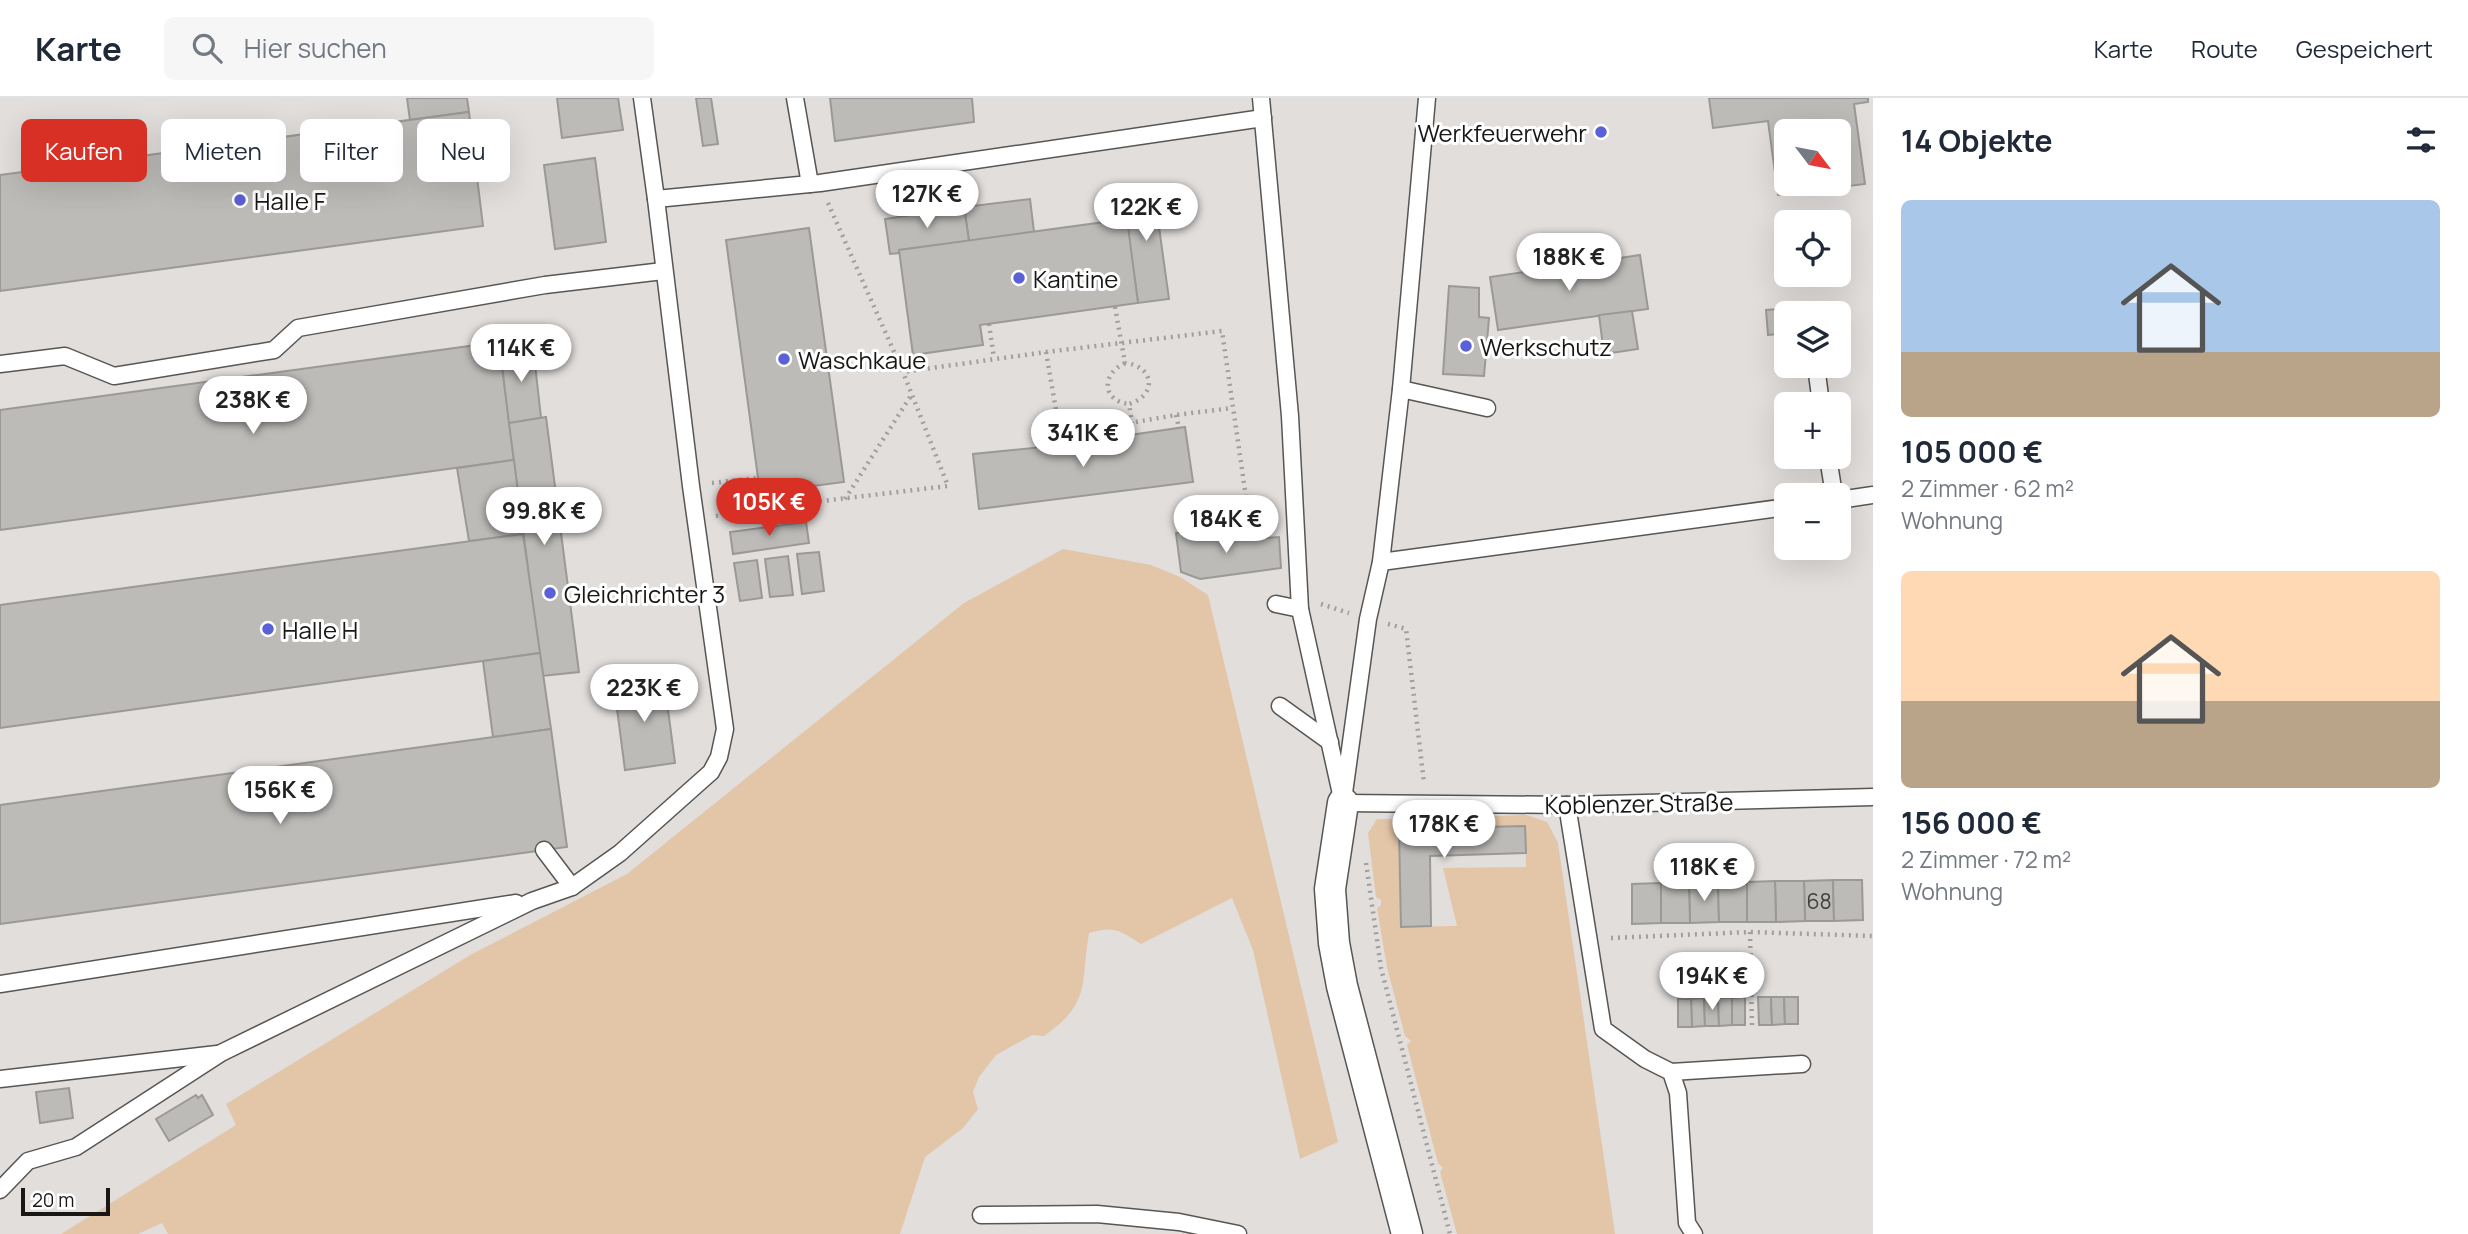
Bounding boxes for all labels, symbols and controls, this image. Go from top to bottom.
search box [164,17,654,80]
text: Karte [35,26,122,71]
icon: search [188,29,226,67]
text: Hier suchen [244,30,387,66]
text: Karte [2094,32,2153,65]
text: Route [2191,32,2258,65]
text: Gespeichert [2296,32,2433,65]
place label: Werkfeuerwehr [1418,116,1587,149]
chip: Kaufen [21,119,147,182]
chip: Mieten [161,119,286,182]
chip: Filter [300,119,403,182]
chip: Neu [417,119,510,182]
north arrow [1774,119,1852,196]
map controls [1774,119,1851,560]
text: 14 Objekte [1901,120,2052,161]
icon: filters [2402,121,2440,159]
marker: Werkfeuerwehr [1593,124,1609,140]
pin: 127K € [870,170,984,230]
text: 127K € [892,177,962,209]
place label: Halle F [254,184,326,217]
pin: 122K € [1089,184,1203,243]
text: 122K € [1110,190,1182,222]
marker: Halle F [232,192,248,208]
button: locate [1774,210,1851,287]
pin: 188K € [1512,234,1626,293]
text: 188K € [1533,240,1605,272]
icon: home [2108,245,2234,371]
place label: Kantine [1033,262,1118,295]
marker: Kantine [1011,270,1027,286]
button: layers [1774,301,1851,378]
pin: 114K € [464,324,578,384]
place label: Werkschutz [1480,330,1612,363]
text: 114K € [487,331,555,363]
marker: Werkschutz [1458,338,1474,354]
place label: Waschkaue [798,343,926,376]
marker: Waschkaue [776,351,792,367]
pin: 238K € [196,376,310,436]
text: 238K € [215,383,291,415]
button: + [1774,392,1851,469]
pin: 341K € [1026,410,1140,469]
text: 341K € [1047,416,1119,448]
text: 105 000 € [1901,431,2043,472]
text: 2 Zimmer · 62 m² [1901,472,2074,504]
pin: 105K € [712,478,826,538]
button: − [1774,483,1851,560]
text: 105K € [732,485,806,517]
pin: 99.8K € [479,488,609,547]
text: 99.8K € [502,494,586,526]
pin: 184K € [1169,496,1283,555]
text: 184K € [1190,502,1262,534]
text: Wohnung [1901,504,2003,536]
place label: Gleichrichter 3 [564,577,725,610]
marker: Gleichrichter 3 [542,585,558,601]
place label: Halle H [282,613,358,646]
icon: home [2108,616,2234,742]
marker: Halle H [260,621,276,637]
pin: 223K € [587,664,701,724]
text: 223K € [606,671,682,703]
pin: 156K € [223,766,337,826]
text: 156K € [244,773,316,805]
street label: Koblenzer Straße [1544,785,1734,821]
pin: 178K € [1387,800,1501,860]
text: 156 000 € [1901,802,2042,843]
text: 178K € [1408,807,1480,839]
text: 2 Zimmer · 72 m² [1901,843,2071,875]
pin: 118K € [1647,844,1761,903]
text: 118K € [1670,850,1738,882]
text: Wohnung [1901,875,2003,907]
house number: 68 [1806,887,1832,915]
pin: 194K € [1655,953,1769,1012]
text: 194K € [1675,959,1749,991]
scale bar [21,1185,110,1217]
text: 20 m [32,1187,74,1213]

